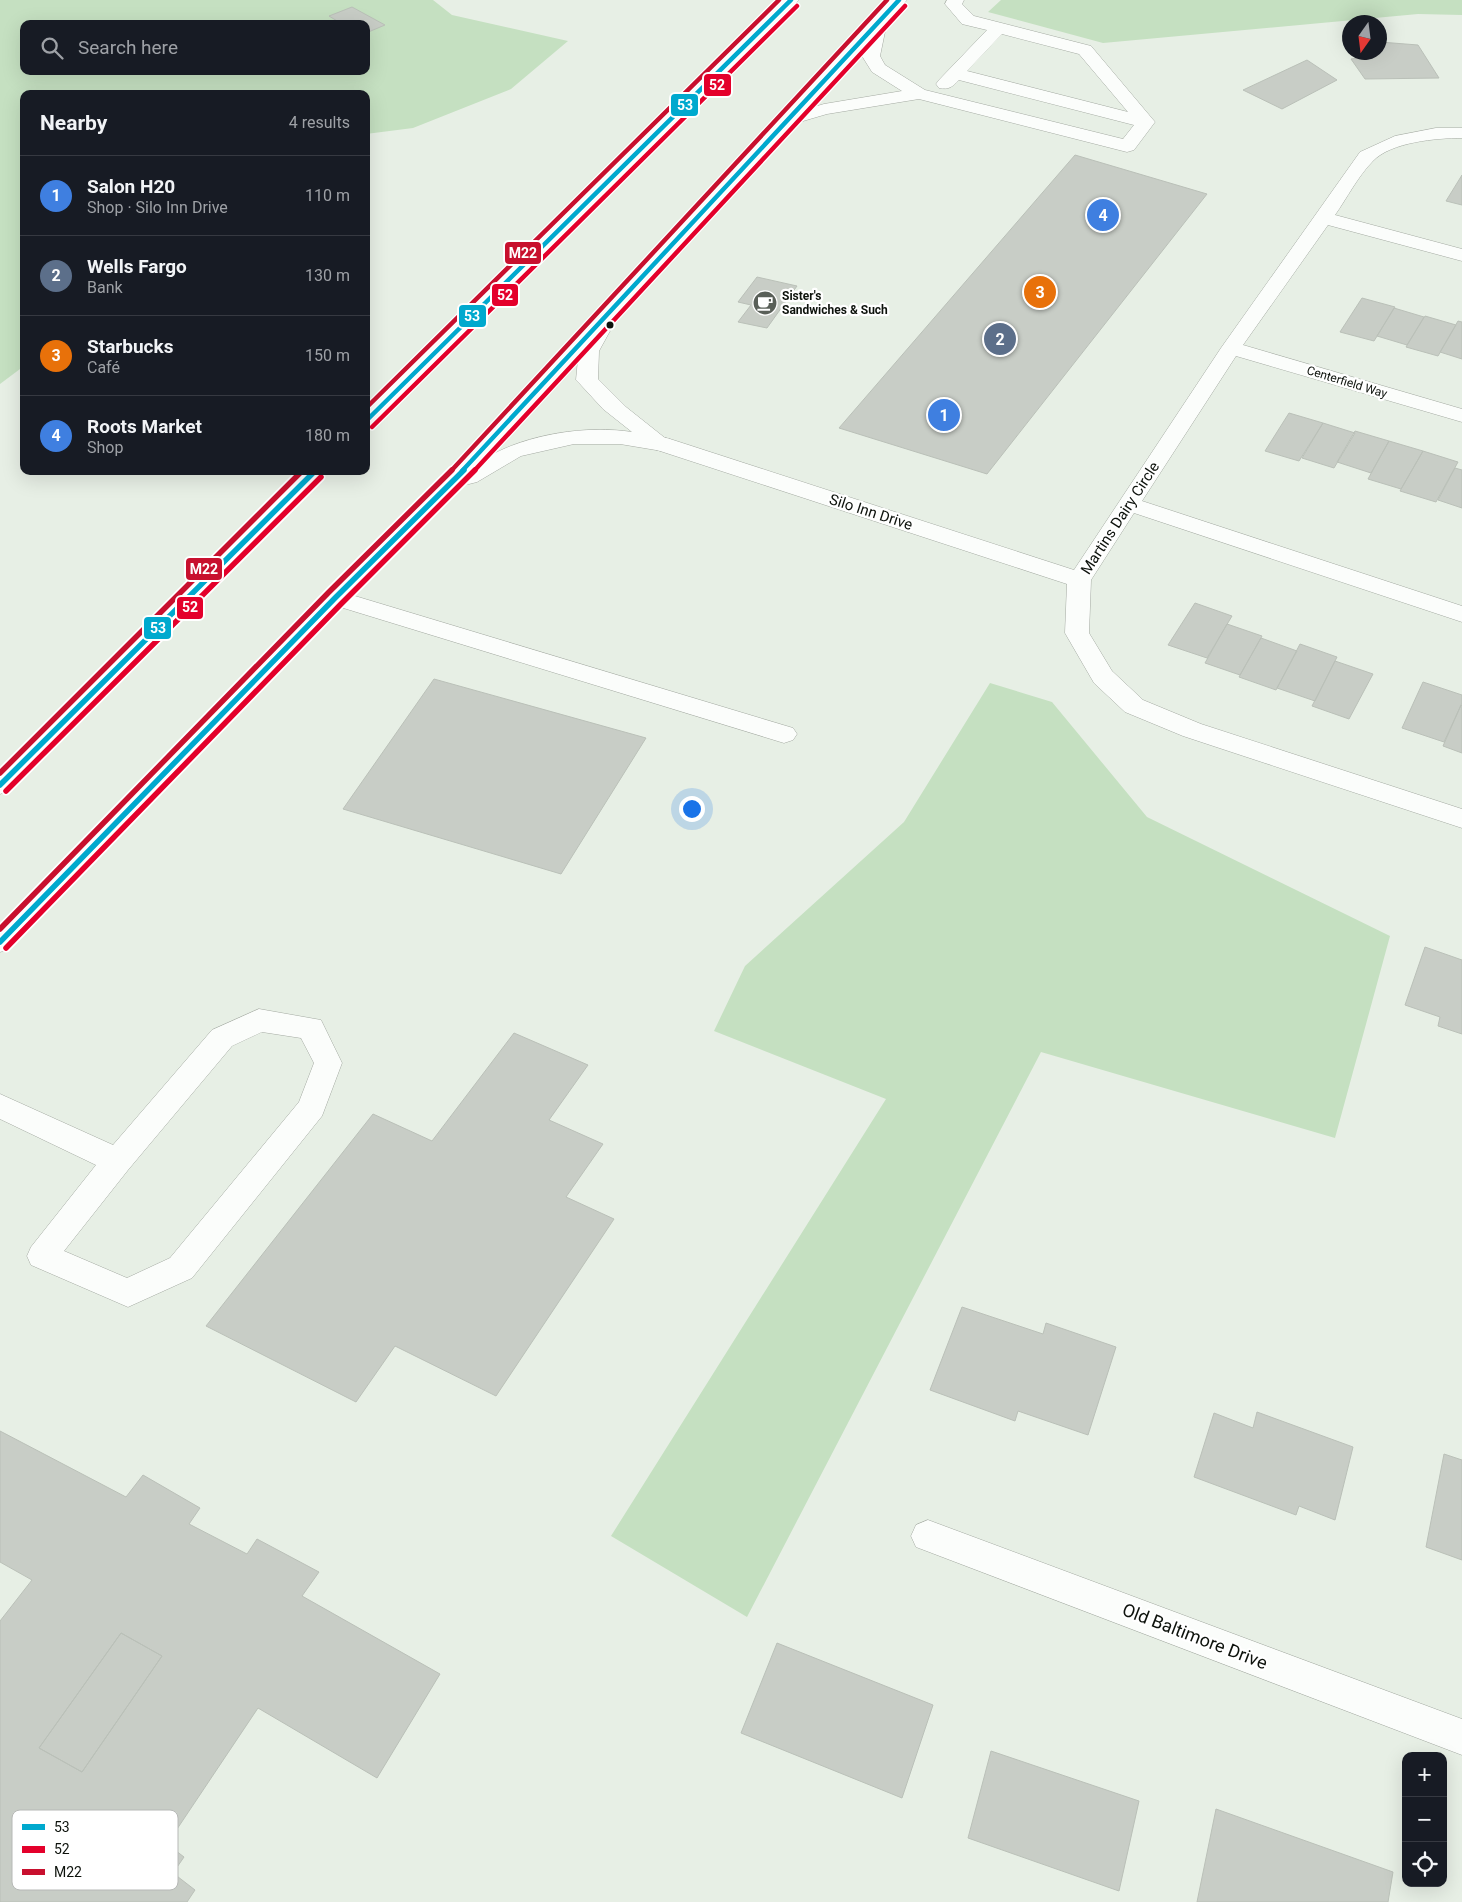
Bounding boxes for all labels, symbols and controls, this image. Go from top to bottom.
north arrow [1342,15,1387,60]
search box [20,20,370,75]
icon: search [38,34,66,62]
text: Search here [78,36,178,59]
line badge: 52 [703,73,732,97]
text: 52 [709,77,725,93]
line badge: 53 [670,93,699,117]
text: 53 [677,97,693,113]
text: Nearby [40,111,107,135]
text: 4 results [289,113,350,132]
text: Salon H20 [87,175,175,198]
text: 1 [51,186,61,205]
text: 110 m [305,186,350,205]
pin: 4 [1087,196,1119,234]
text: Shop · Silo Inn Drive [87,198,228,217]
line badge: M22 [504,241,542,265]
text: M22 [509,245,537,261]
text: Wells Fargo [87,255,187,278]
text: 2 [51,266,61,285]
text: 130 m [305,266,350,285]
pin: 3 [1024,273,1056,311]
text: Bank [87,278,123,297]
line badge: 52 [491,283,519,307]
text: 52 [497,287,513,303]
place label: Sister's Sandwiches & Such [782,289,888,317]
cafe icon: Sister's Sandwiches & Such [752,290,778,316]
line badge: 53 [458,304,487,328]
text: 53 [464,308,480,324]
unlabelled marker [605,320,615,330]
pin: 2 [984,320,1016,358]
text: Starbucks [87,335,173,358]
text: 3 [51,346,61,365]
text: 150 m [305,346,350,365]
text: Café [87,358,120,377]
street label: Centerfield Way [1305,363,1389,401]
pin: 1 [928,396,960,434]
text: Roots Market [87,415,202,438]
text: 4 [51,426,61,445]
text: 180 m [305,426,350,445]
text: Shop [87,438,123,457]
street label: Martins Dairy Circle [1077,458,1163,578]
street label: Silo Inn Drive [827,490,915,534]
line badge: M22 [185,557,223,581]
text: M22 [190,561,218,577]
line badge: 52 [176,596,204,620]
text: 52 [182,599,198,615]
line badge: 53 [143,616,172,640]
text: 53 [150,620,166,636]
your location [679,796,705,822]
street label: Old Baltimore Drive [1120,1599,1270,1673]
map controls [1402,1752,1447,1887]
button: + [1402,1752,1447,1797]
button: − [1402,1797,1447,1842]
legend [12,1810,178,1890]
text: 53 [54,1819,70,1835]
text: 52 [54,1841,70,1857]
button: locate [1402,1842,1447,1887]
text: M22 [54,1864,82,1880]

